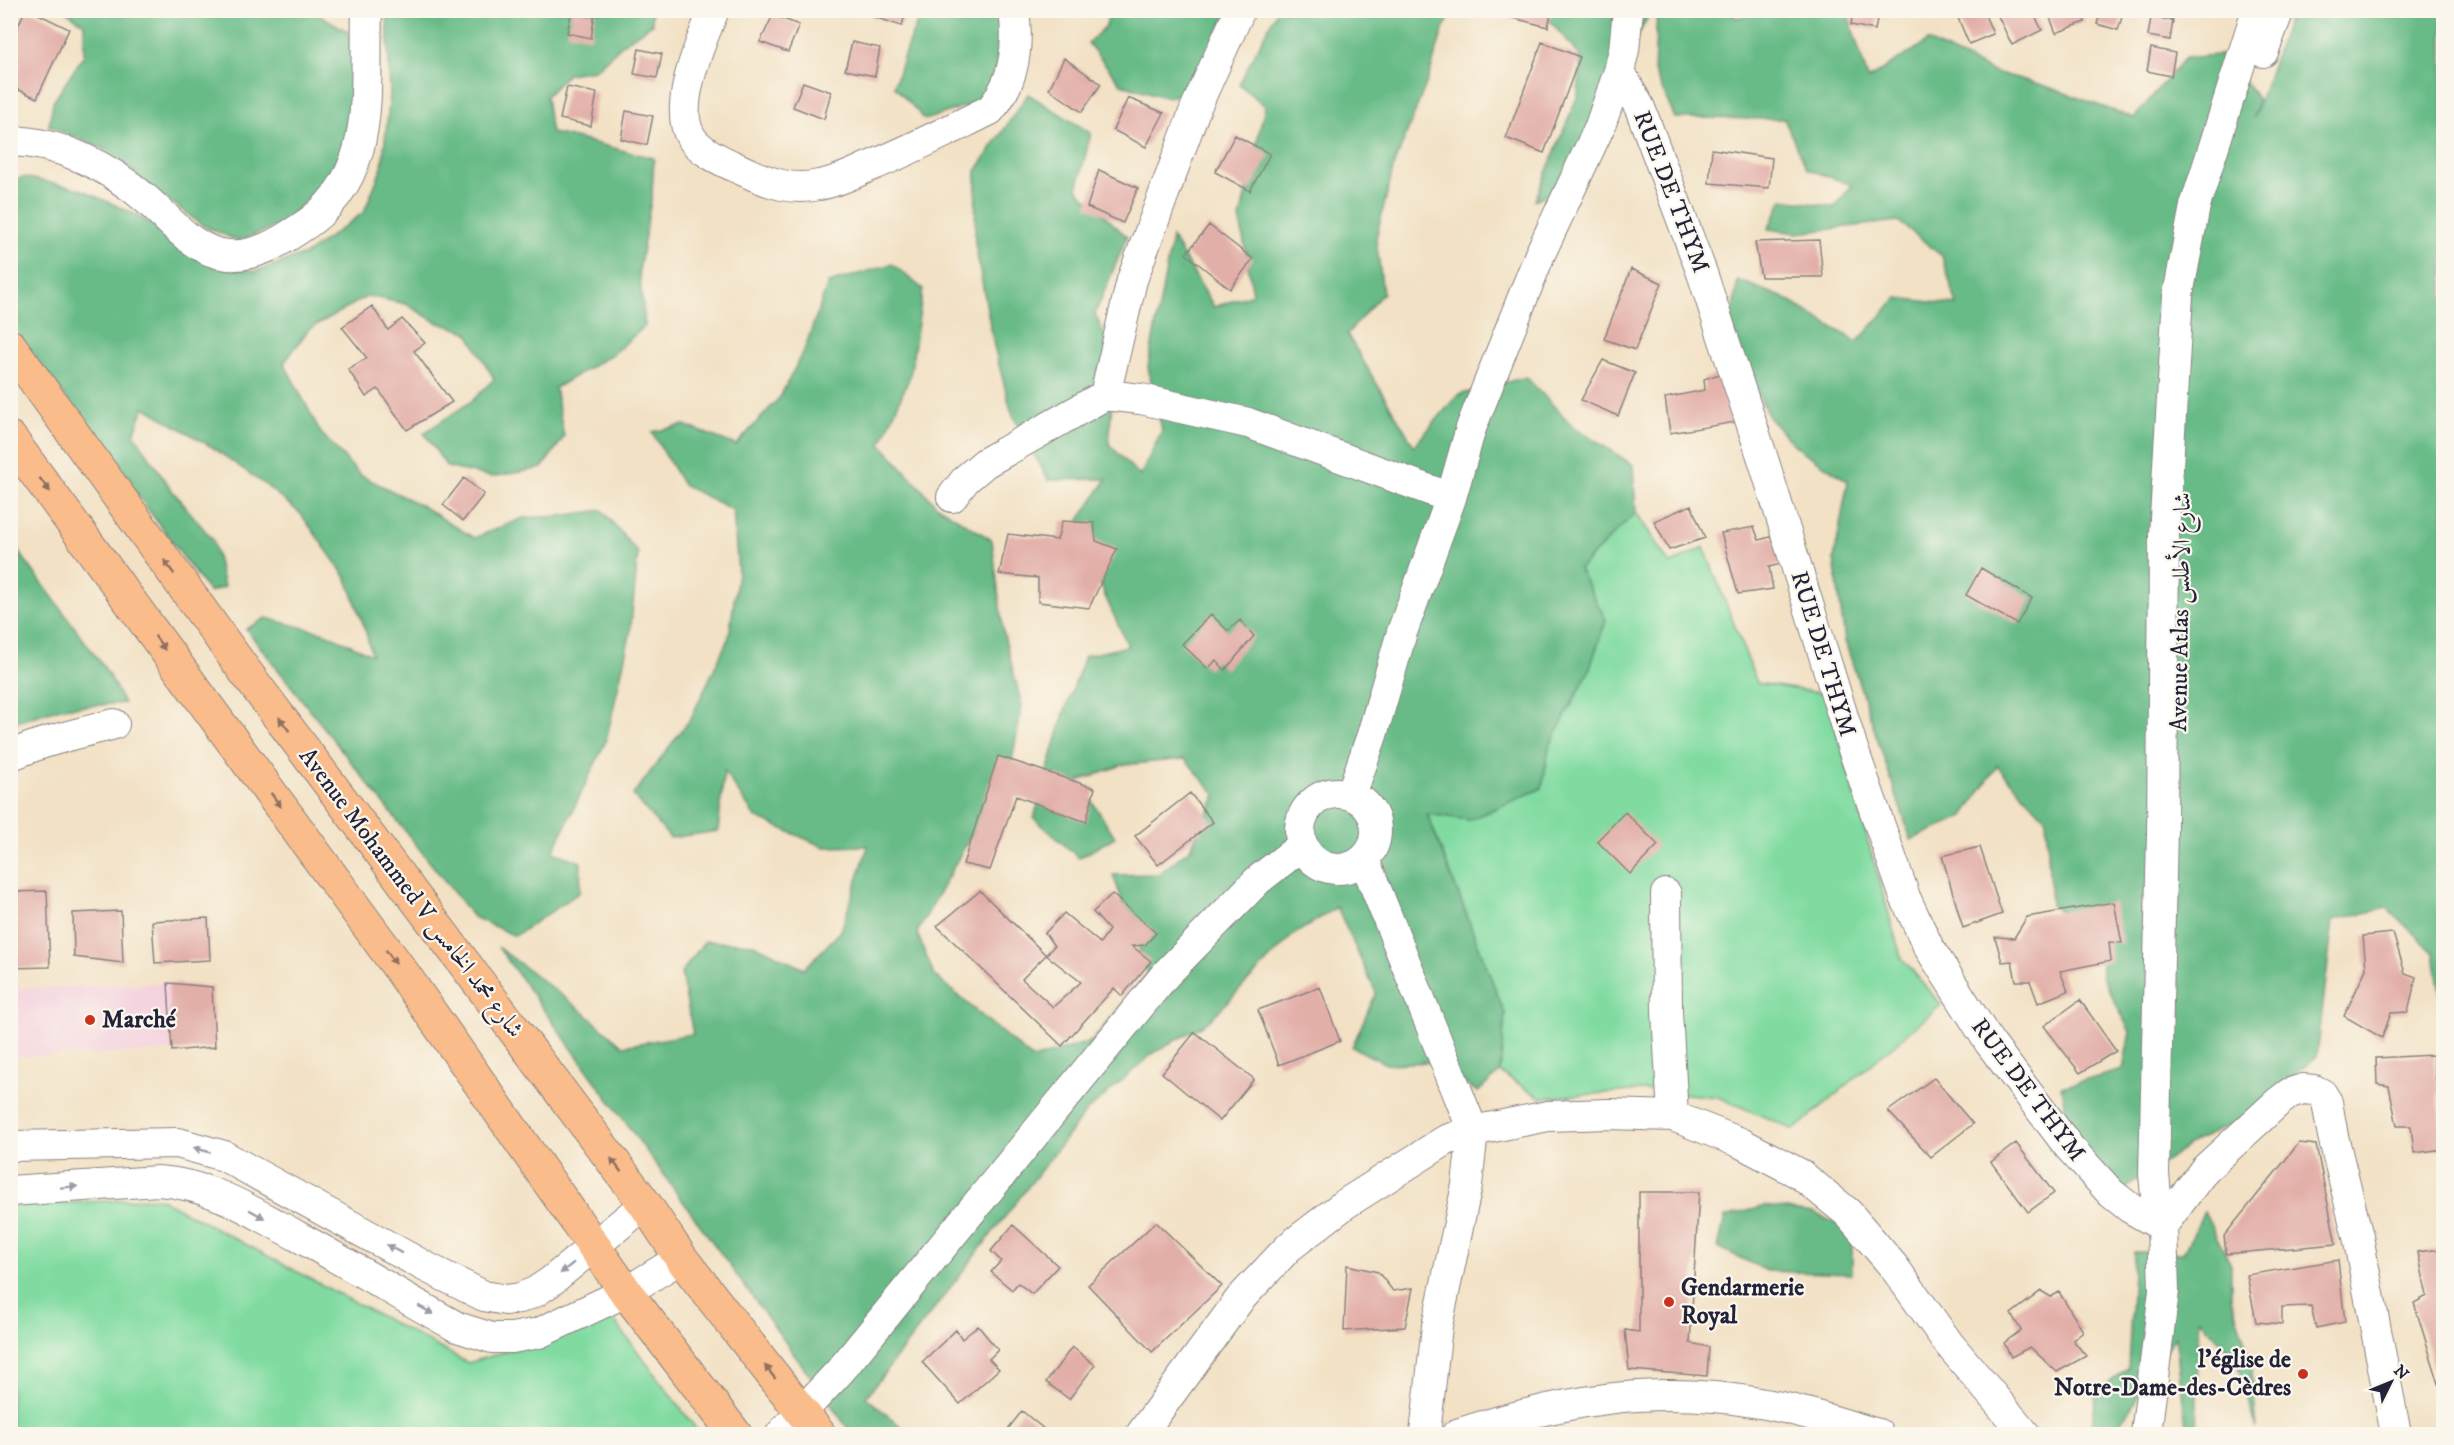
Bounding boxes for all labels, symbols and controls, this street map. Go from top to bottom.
street label: RUE DE THYM [1626,107,1716,277]
one-way arrow [39,478,51,493]
street label: Avenue Atlas شارع الأطلس [2162,492,2202,732]
one-way arrow [162,559,175,575]
street label: RUE DE THYM [1784,568,1862,740]
one-way arrow [154,635,166,650]
one-way arrow [278,716,291,732]
street label: Avenue Mohammed V شارع محمد الخامس [289,742,530,1046]
one-way arrow [269,792,282,808]
one-way arrow [385,949,397,964]
place label: Marché [102,1005,177,1035]
street label: RUE DE THYM [1964,1012,2092,1168]
marker: Marché [83,1013,97,1027]
one-way arrow [193,1145,211,1154]
one-way arrow [610,1158,622,1174]
one-way arrow [59,1183,78,1192]
one-way arrow [249,1209,266,1219]
one-way arrow [385,1244,402,1254]
one-way arrow [560,1261,575,1273]
place label: Gendarmerie Royal [1681,1273,1804,1331]
marker: Gendarmerie Royal [1662,1295,1676,1309]
one-way arrow [418,1305,435,1315]
place label: l'église de Notre-Dame-des-Cèdres [2054,1345,2291,1403]
north arrow [2361,1352,2421,1412]
text: N [2389,1361,2413,1384]
one-way arrow [764,1365,776,1380]
marker: l'église de Notre-Dame-des-Cèdres [2296,1367,2310,1381]

